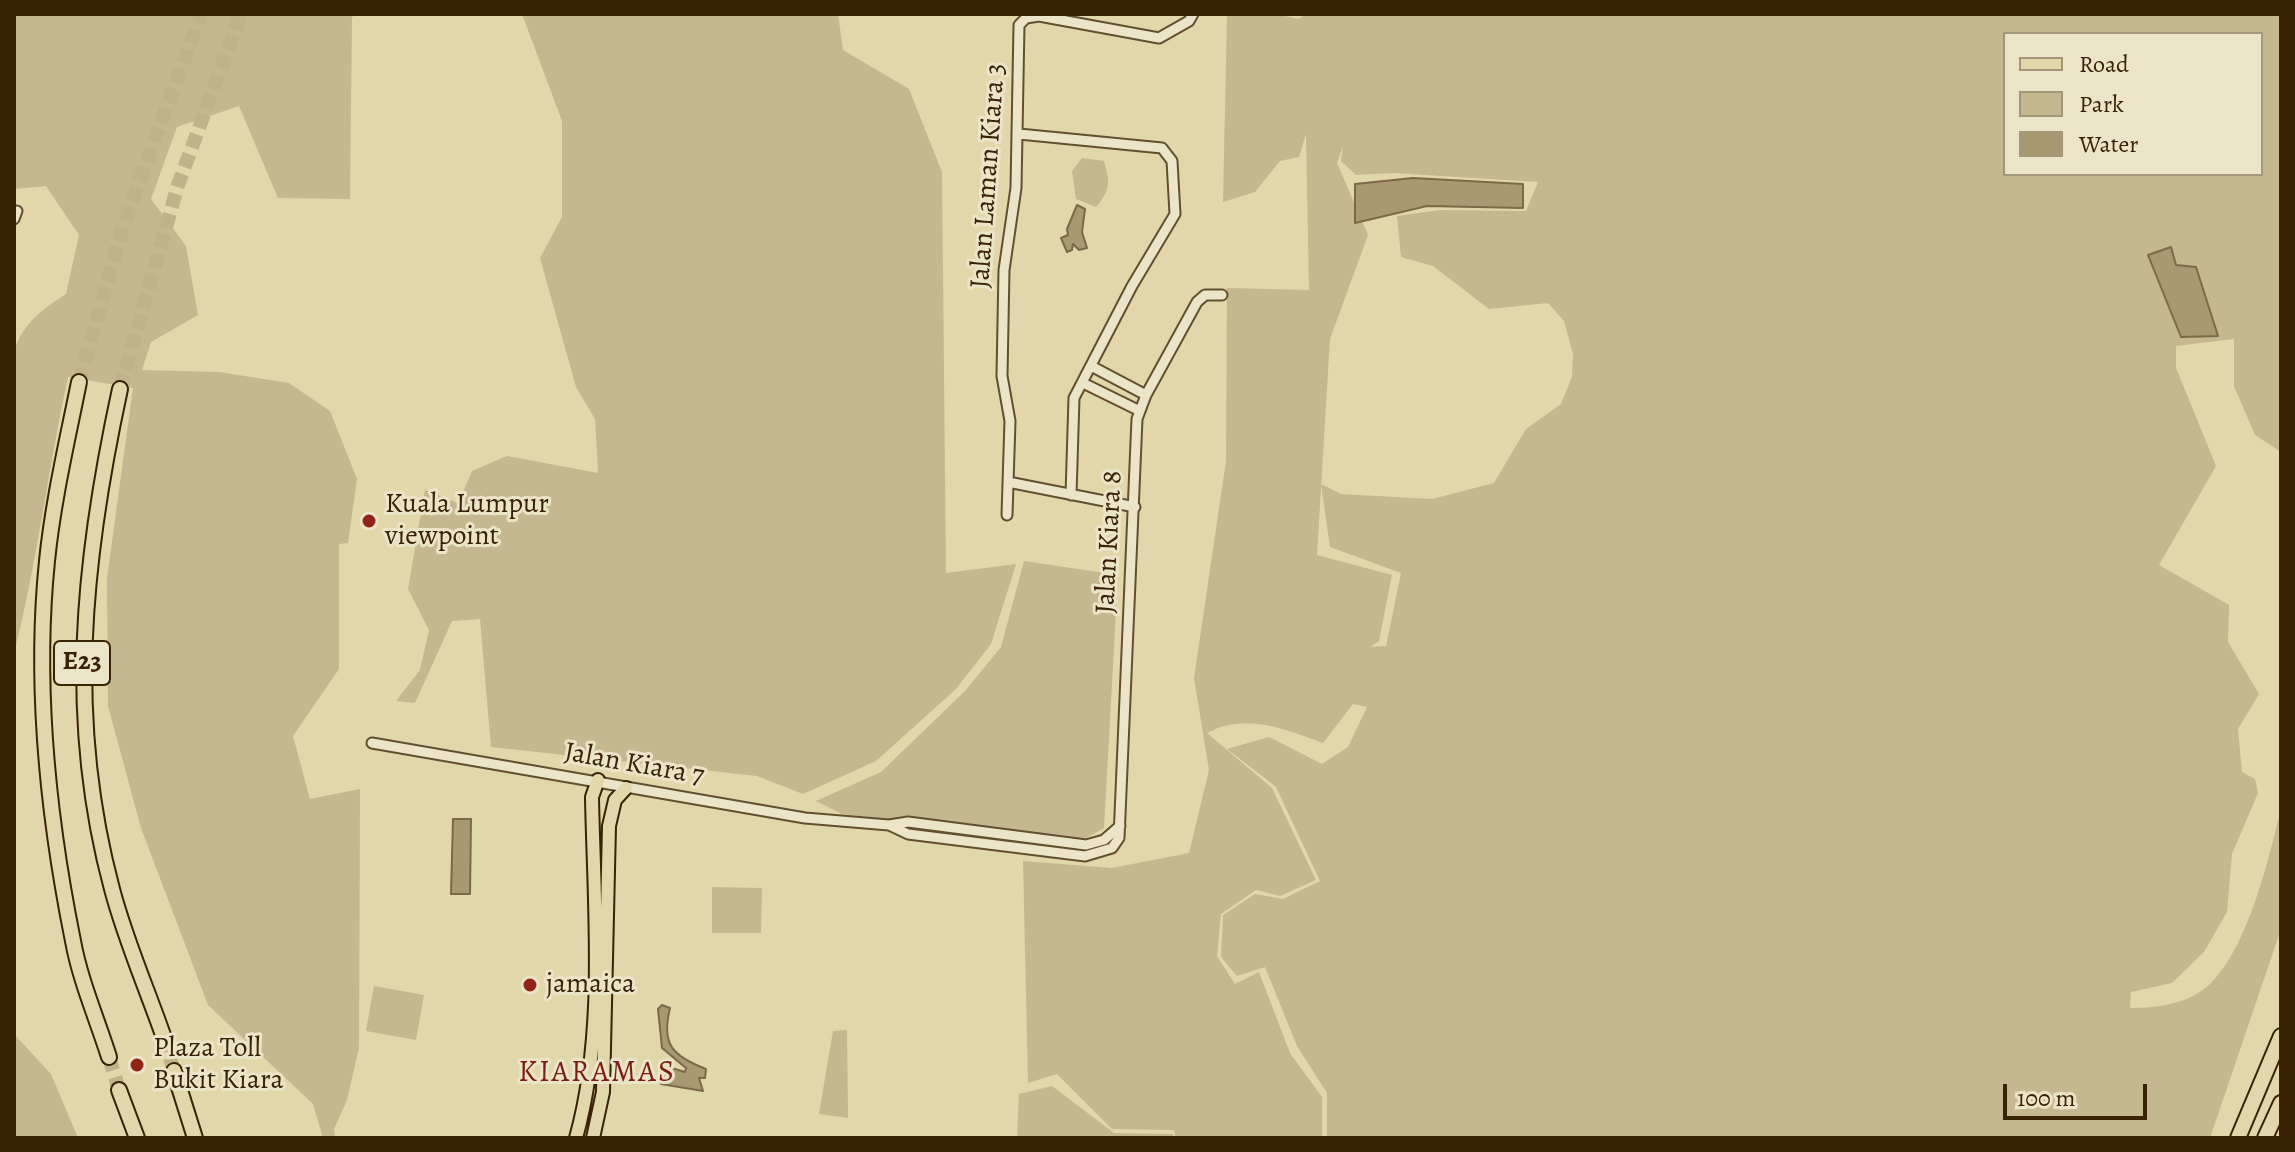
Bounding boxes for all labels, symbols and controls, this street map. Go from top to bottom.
legend [2003,32,2263,176]
text: Road [2079,48,2129,80]
street label: Jalan Laman Kiara 3 [964,62,1014,290]
text: Park [2079,88,2124,120]
text: Water [2079,128,2139,160]
street label: Jalan Kiara 8 [1089,470,1131,614]
place label: Kuala Lumpur viewpoint [385,488,549,554]
marker: Kuala Lumpur viewpoint [360,512,378,530]
road number: E23 [54,641,110,685]
street label: Jalan Kiara 7 [561,736,707,794]
place label: jamaica [546,968,635,1002]
marker: jamaica [521,976,539,994]
place label: Plaza Toll Bukit Kiara [153,1032,283,1098]
marker: Plaza Toll Bukit Kiara [128,1056,146,1074]
district label: KIARAMAS [518,1056,676,1092]
scale bar [2007,1068,2151,1118]
text: 100 m [2017,1082,2076,1114]

